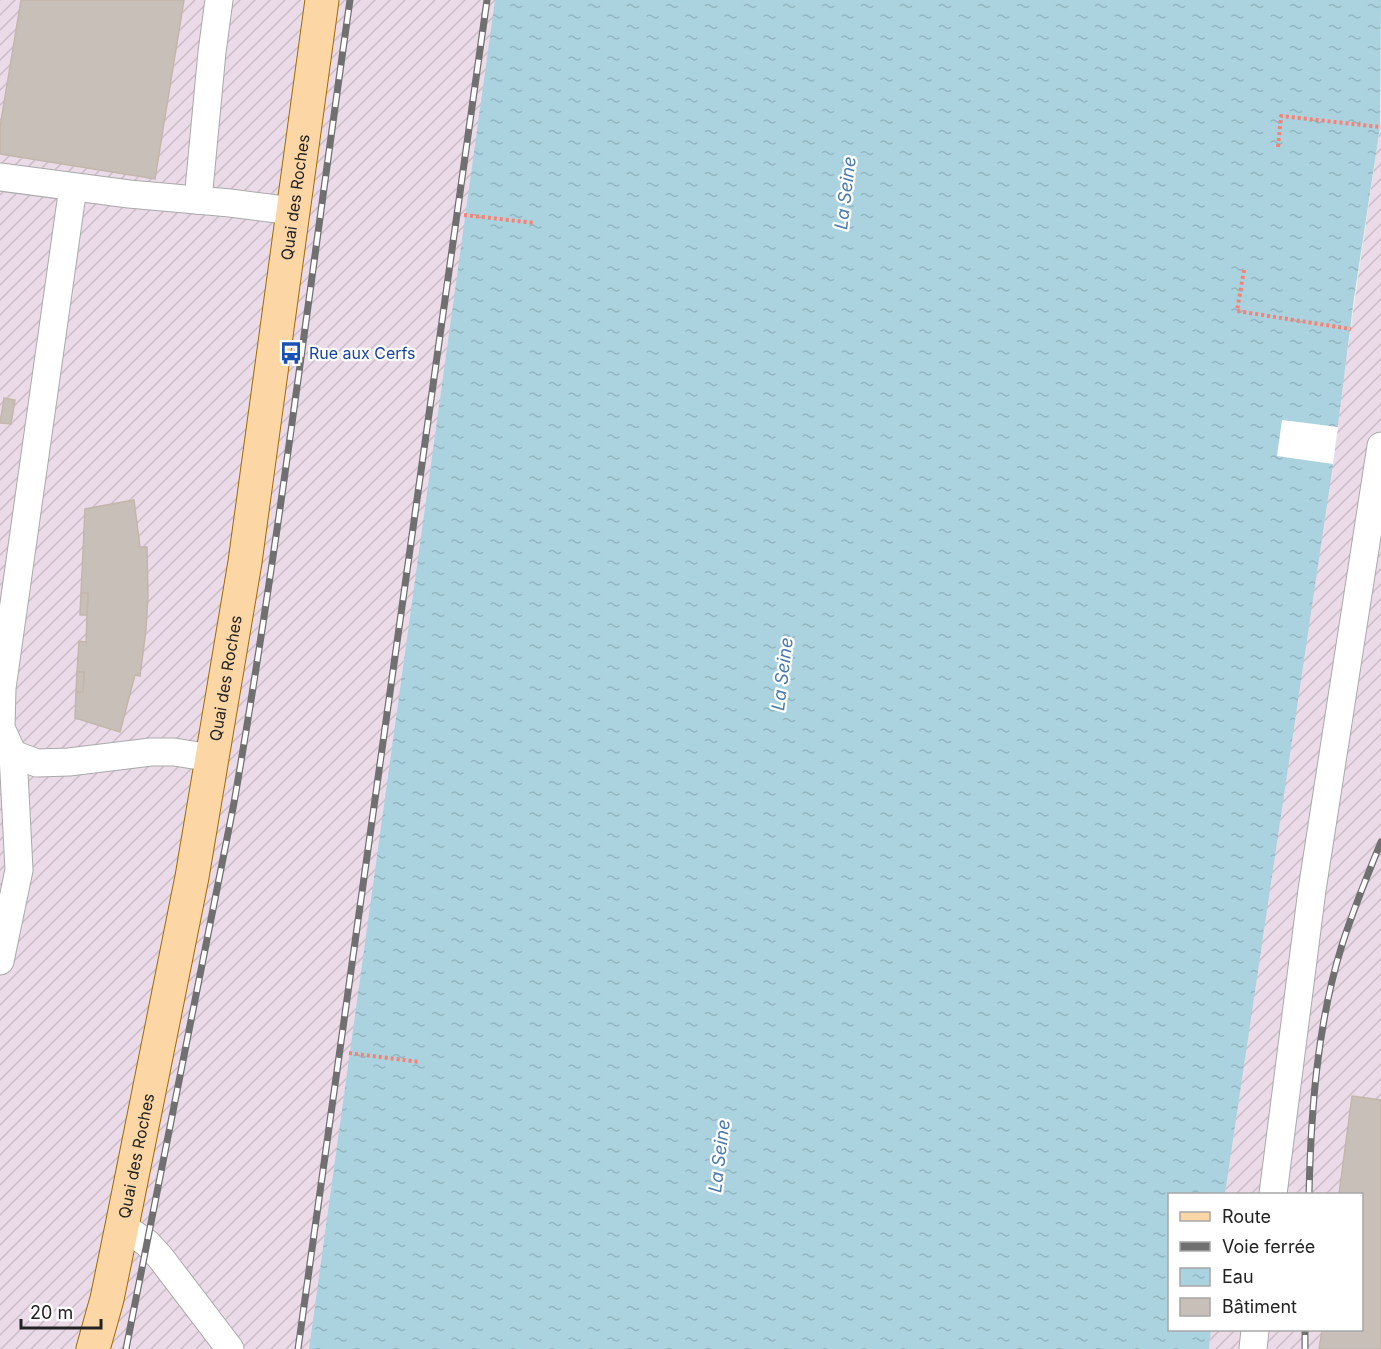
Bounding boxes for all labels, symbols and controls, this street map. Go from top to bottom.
street label: Quai des Roches [276,133,314,262]
water label: La Seine [830,155,860,231]
bus stop icon: Rue aux Cerfs [278,340,304,366]
place label: Rue aux Cerfs [309,343,416,363]
street label: Quai des Roches [205,614,246,743]
water label: La Seine [767,636,797,712]
street label: Quai des Roches [114,1092,158,1220]
water label: La Seine [704,1118,734,1194]
legend [1168,1193,1363,1331]
text: Route [1222,1206,1271,1227]
text: Voie ferrée [1222,1236,1315,1257]
text: Eau [1222,1266,1254,1287]
scale bar [21,1292,100,1330]
text: Bâtiment [1222,1296,1297,1317]
text: 20 m [30,1302,73,1323]

